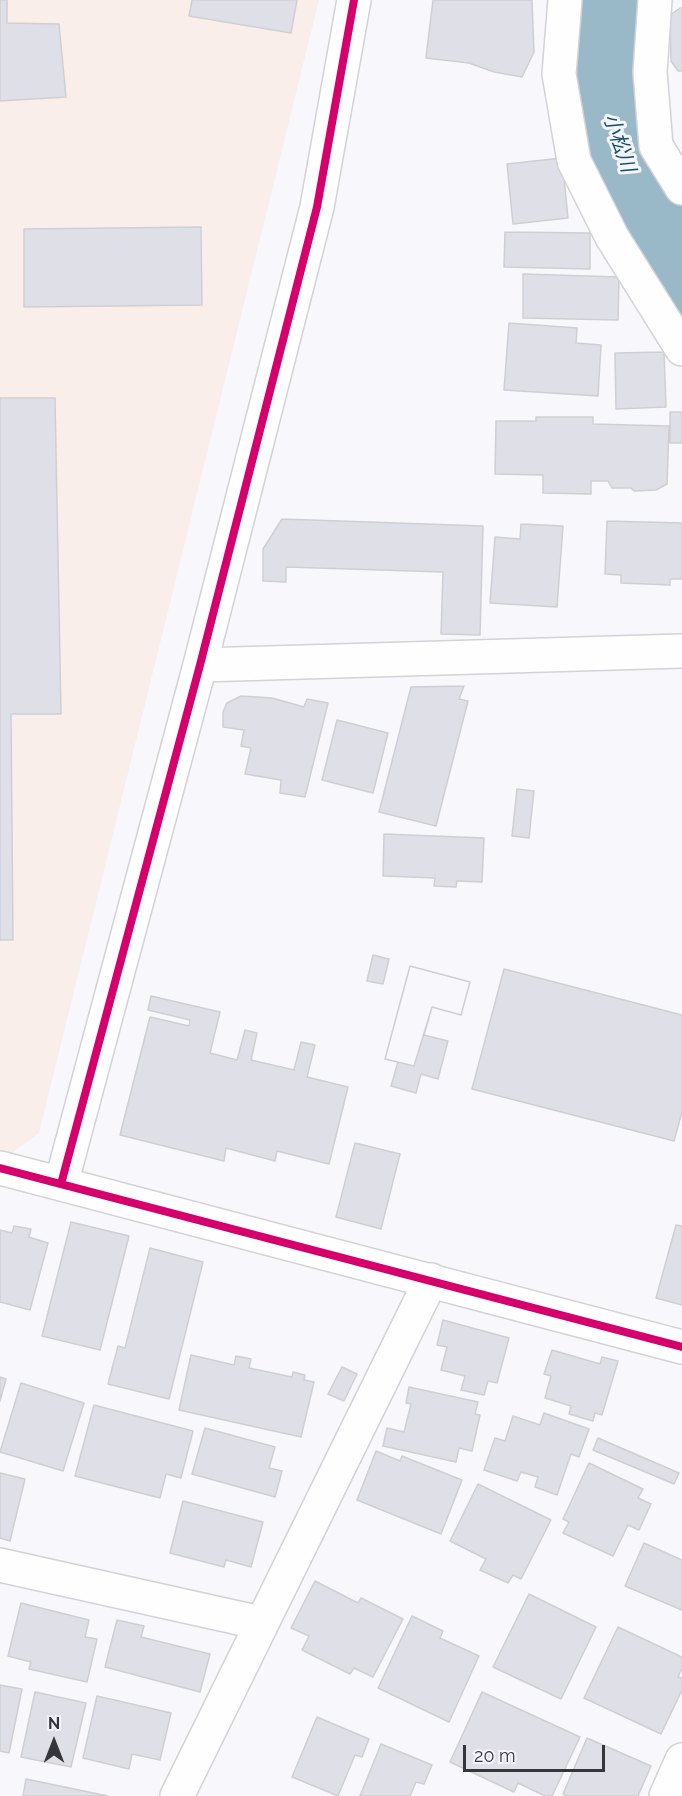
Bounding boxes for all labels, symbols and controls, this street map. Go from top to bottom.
water label: 小松川 [598,111,640,175]
north arrow [24,1712,84,1772]
text: N [48,1714,60,1733]
scale bar [466,1733,608,1771]
text: 20 m [474,1745,516,1766]

